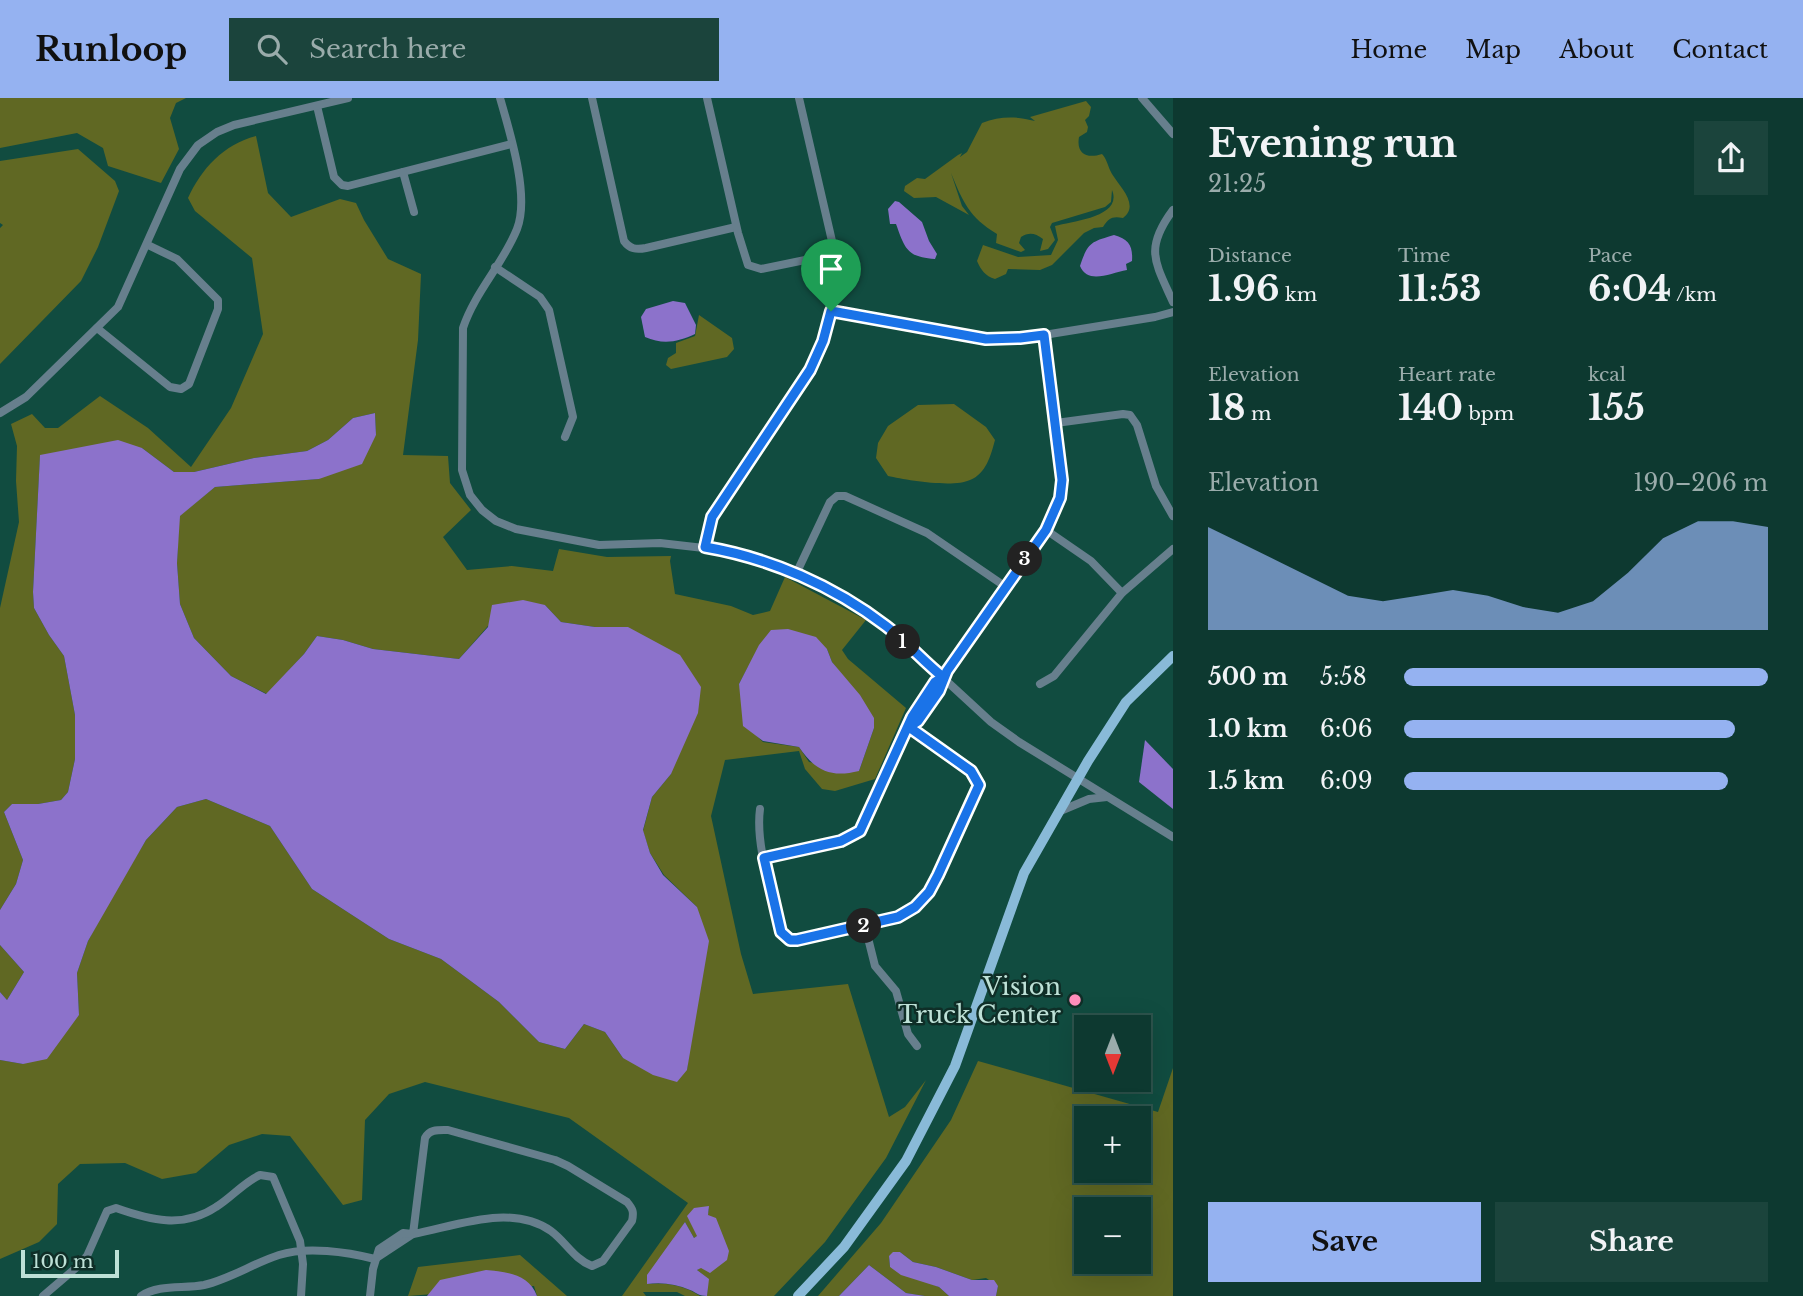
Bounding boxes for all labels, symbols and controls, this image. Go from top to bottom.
search box [229,18,719,81]
text: Runloop [35,29,187,70]
icon: search [253,30,291,68]
text: Search here [309,33,466,65]
text: Home [1351,35,1427,64]
text: Map [1465,35,1521,64]
text: About [1559,35,1634,64]
text: Contact [1672,35,1768,64]
text: Evening run [1208,120,1457,167]
button: share [1694,121,1768,195]
text: 21:25 [1208,170,1266,198]
pin [801,239,861,311]
text: Distance [1208,244,1292,267]
text: Time [1398,244,1450,267]
text: Pace [1588,244,1632,267]
icon: arrive [812,250,850,288]
text: 1.96 [1208,267,1280,310]
text: 11:53 [1398,267,1482,310]
text: 6:04 [1588,267,1671,310]
text: km [1280,283,1317,306]
text: /km [1671,283,1717,306]
text: Elevation [1208,363,1300,386]
text: Heart rate [1398,363,1496,386]
text: kcal [1588,363,1626,386]
text: 18 [1208,386,1246,429]
text: 140 [1398,386,1463,429]
text: 155 [1588,386,1645,429]
text: m [1246,402,1271,425]
text: bpm [1463,402,1514,425]
text: Elevation [1208,469,1319,497]
text: 190–206 m [1633,469,1768,497]
pin: 3 [1007,542,1042,576]
text: 3 [1018,547,1031,570]
pin: 1 [886,624,920,660]
text: 1 [898,630,907,653]
text: 500 m [1208,663,1288,691]
text: 5:58 [1320,663,1367,691]
text: 1.0 km [1208,715,1288,743]
text: 6:06 [1320,715,1373,743]
text: 1.5 km [1208,767,1285,795]
text: 6:09 [1320,767,1373,795]
pin: 2 [846,908,882,944]
text: 2 [857,914,870,937]
place label: Vision Truck Center [898,972,1062,1029]
marker: Vision Truck Center [1067,992,1083,1008]
north arrow [1074,1015,1152,1092]
map controls [1074,1015,1151,1274]
button: + [1074,1106,1151,1183]
button: − [1074,1197,1151,1274]
button: Save [1208,1202,1481,1282]
button: Share [1495,1202,1768,1282]
scale bar [21,1247,119,1279]
text: 100 m [32,1250,93,1273]

